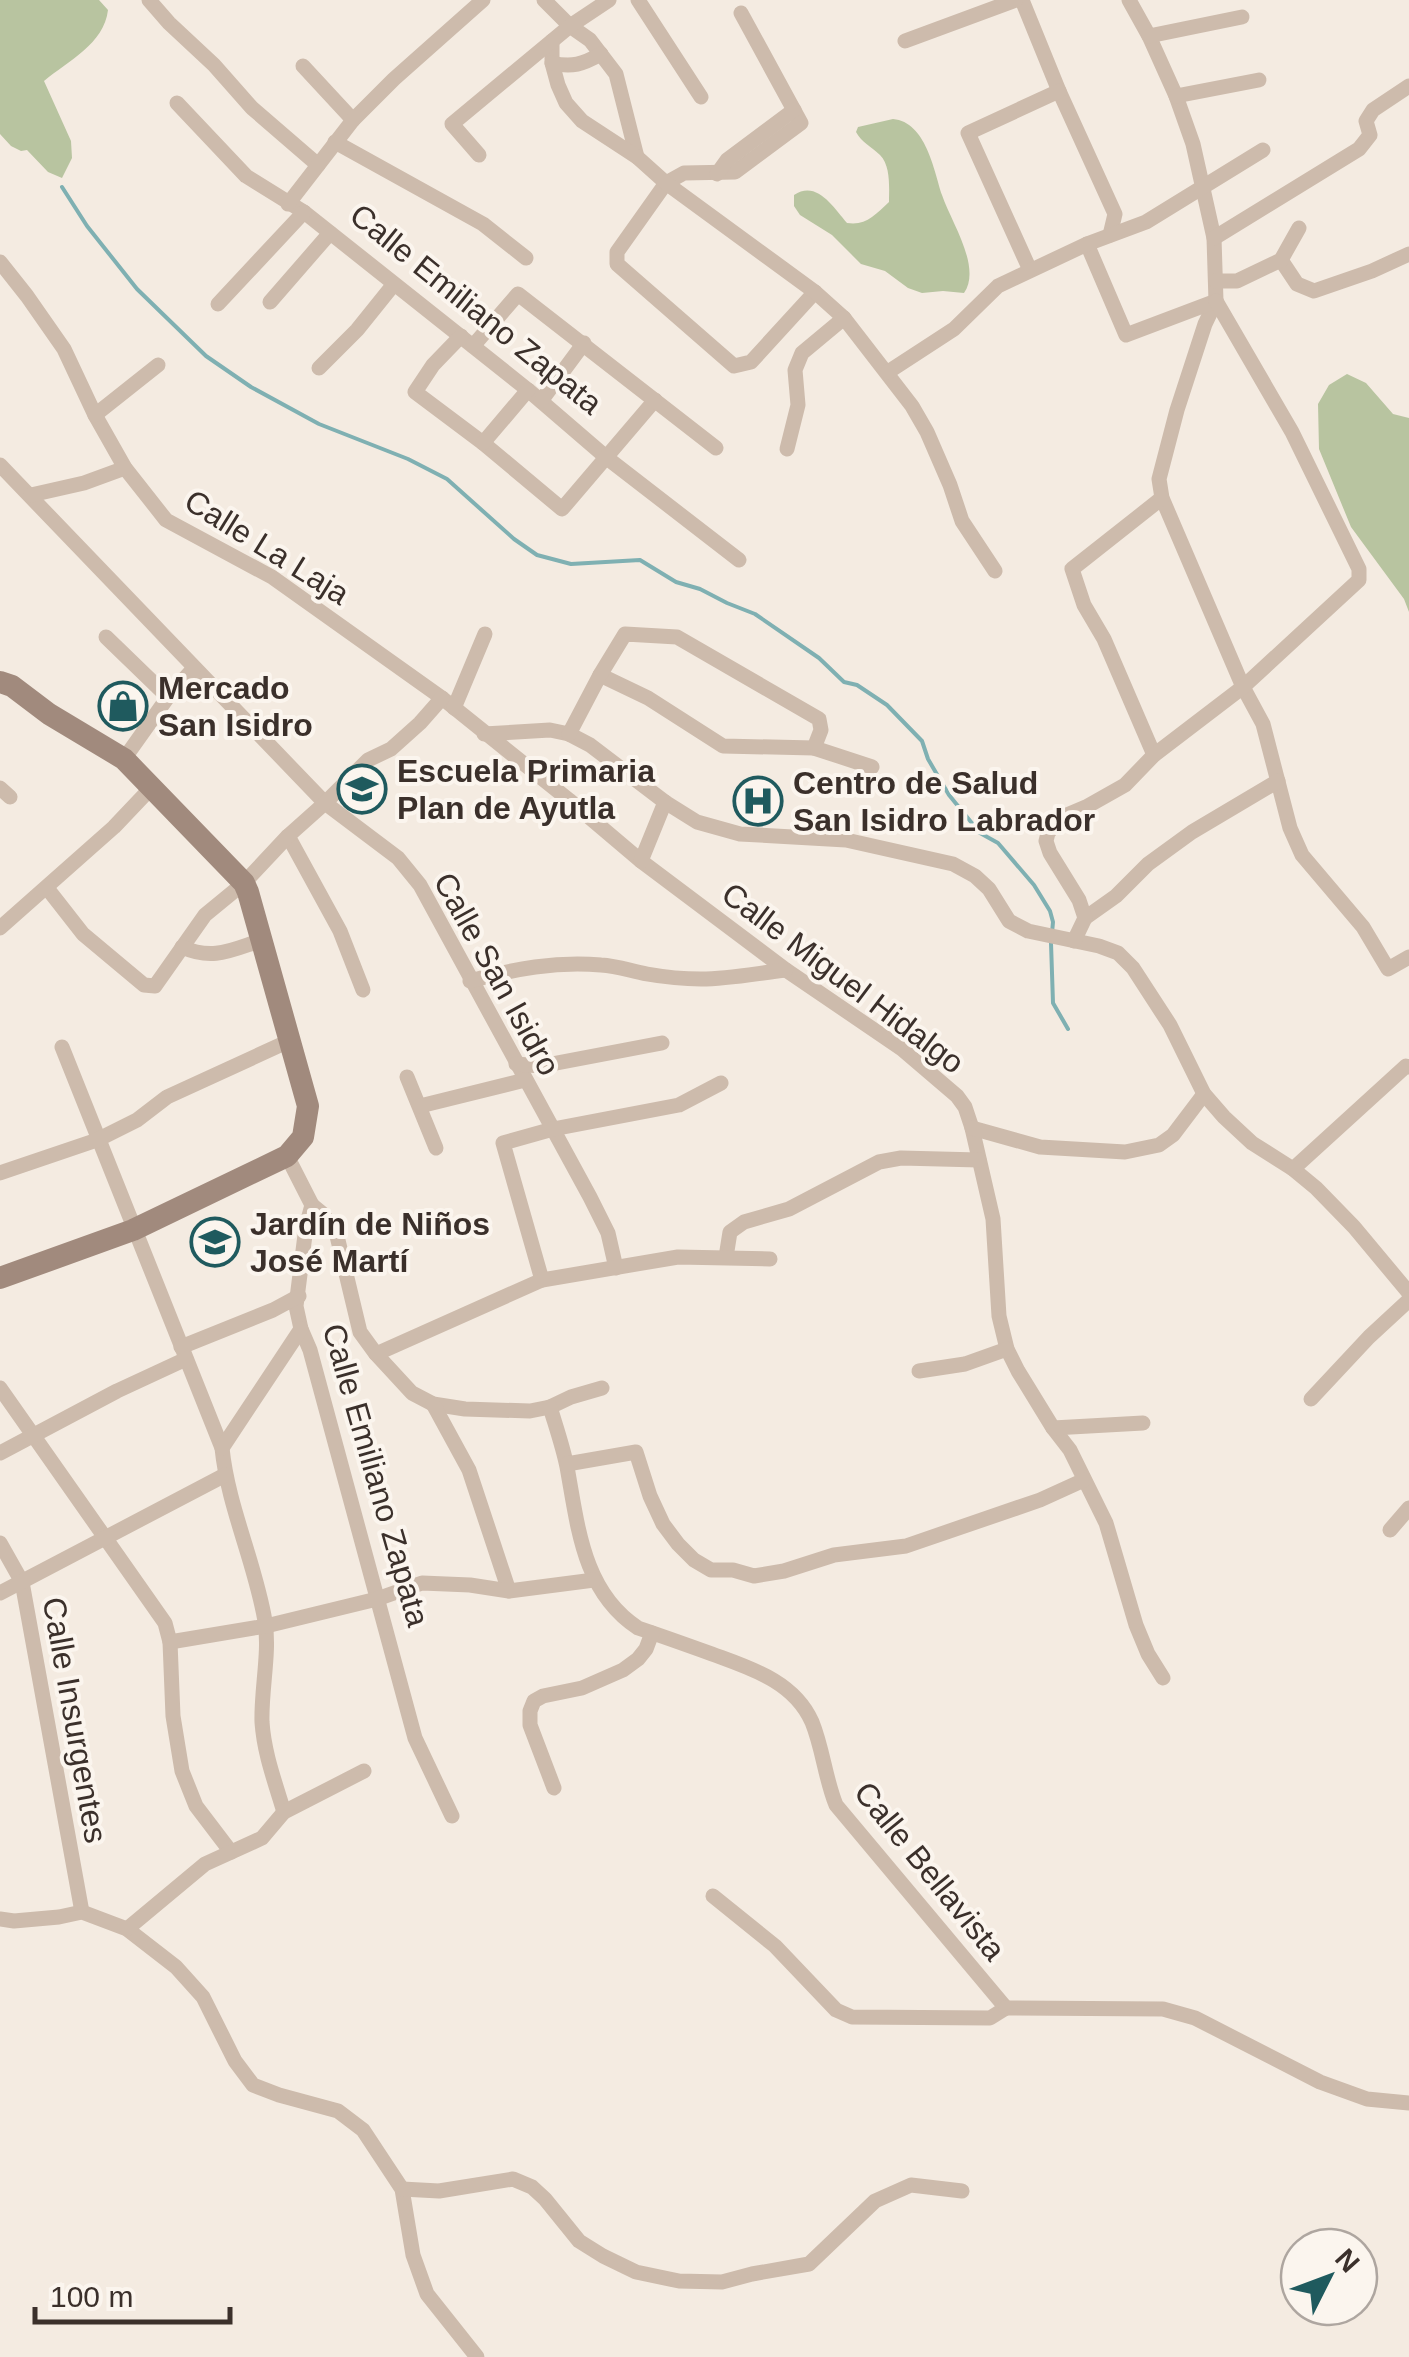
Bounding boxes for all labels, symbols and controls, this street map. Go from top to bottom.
street label: Calle Emiliano Zapata [343,197,609,422]
street label: Calle La Laja [178,482,356,612]
place label: Mercado San Isidro [158,670,313,743]
shop icon: Mercado San Isidro [97,680,149,732]
place label: Escuela Primaria Plan de Ayutla [397,753,655,826]
school or university icon: Escuela Primaria Plan de Ayutla [336,763,388,815]
place label: Centro de Salud San Isidro Labrador [793,765,1095,838]
hospital icon: Centro de Salud San Isidro Labrador [732,775,784,827]
street label: Calle San Isidro [426,866,568,1082]
street label: Calle Miguel Hidalgo [715,875,971,1081]
place label: Jardín de Niños José Martí [250,1206,490,1279]
school or university icon: Jardín de Niños José Martí [189,1216,241,1268]
street label: Calle Emiliano Zapata [316,1320,437,1631]
street label: Calle Insurgentes [36,1594,114,1846]
street label: Calle Bellavista [847,1775,1013,1967]
north arrow [1279,2227,1379,2327]
text: N [1329,2243,1365,2278]
scale bar [35,2262,230,2324]
text: 100 m [50,2280,133,2313]

